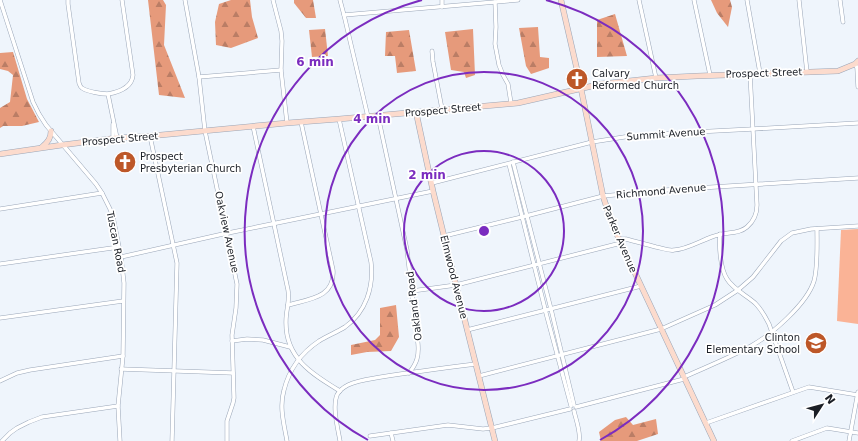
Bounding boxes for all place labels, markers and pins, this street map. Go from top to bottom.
church icon: Calvary Reformed Church [564,66,590,92]
place label: Calvary Reformed Church [592,68,679,91]
church icon: Prospect Presbyterian Church [112,149,138,175]
place label: Prospect Presbyterian Church [140,151,241,174]
centre of rings [477,224,491,238]
school or university icon: Clinton Elementary School [803,330,829,356]
place label: Clinton Elementary School [706,332,800,355]

